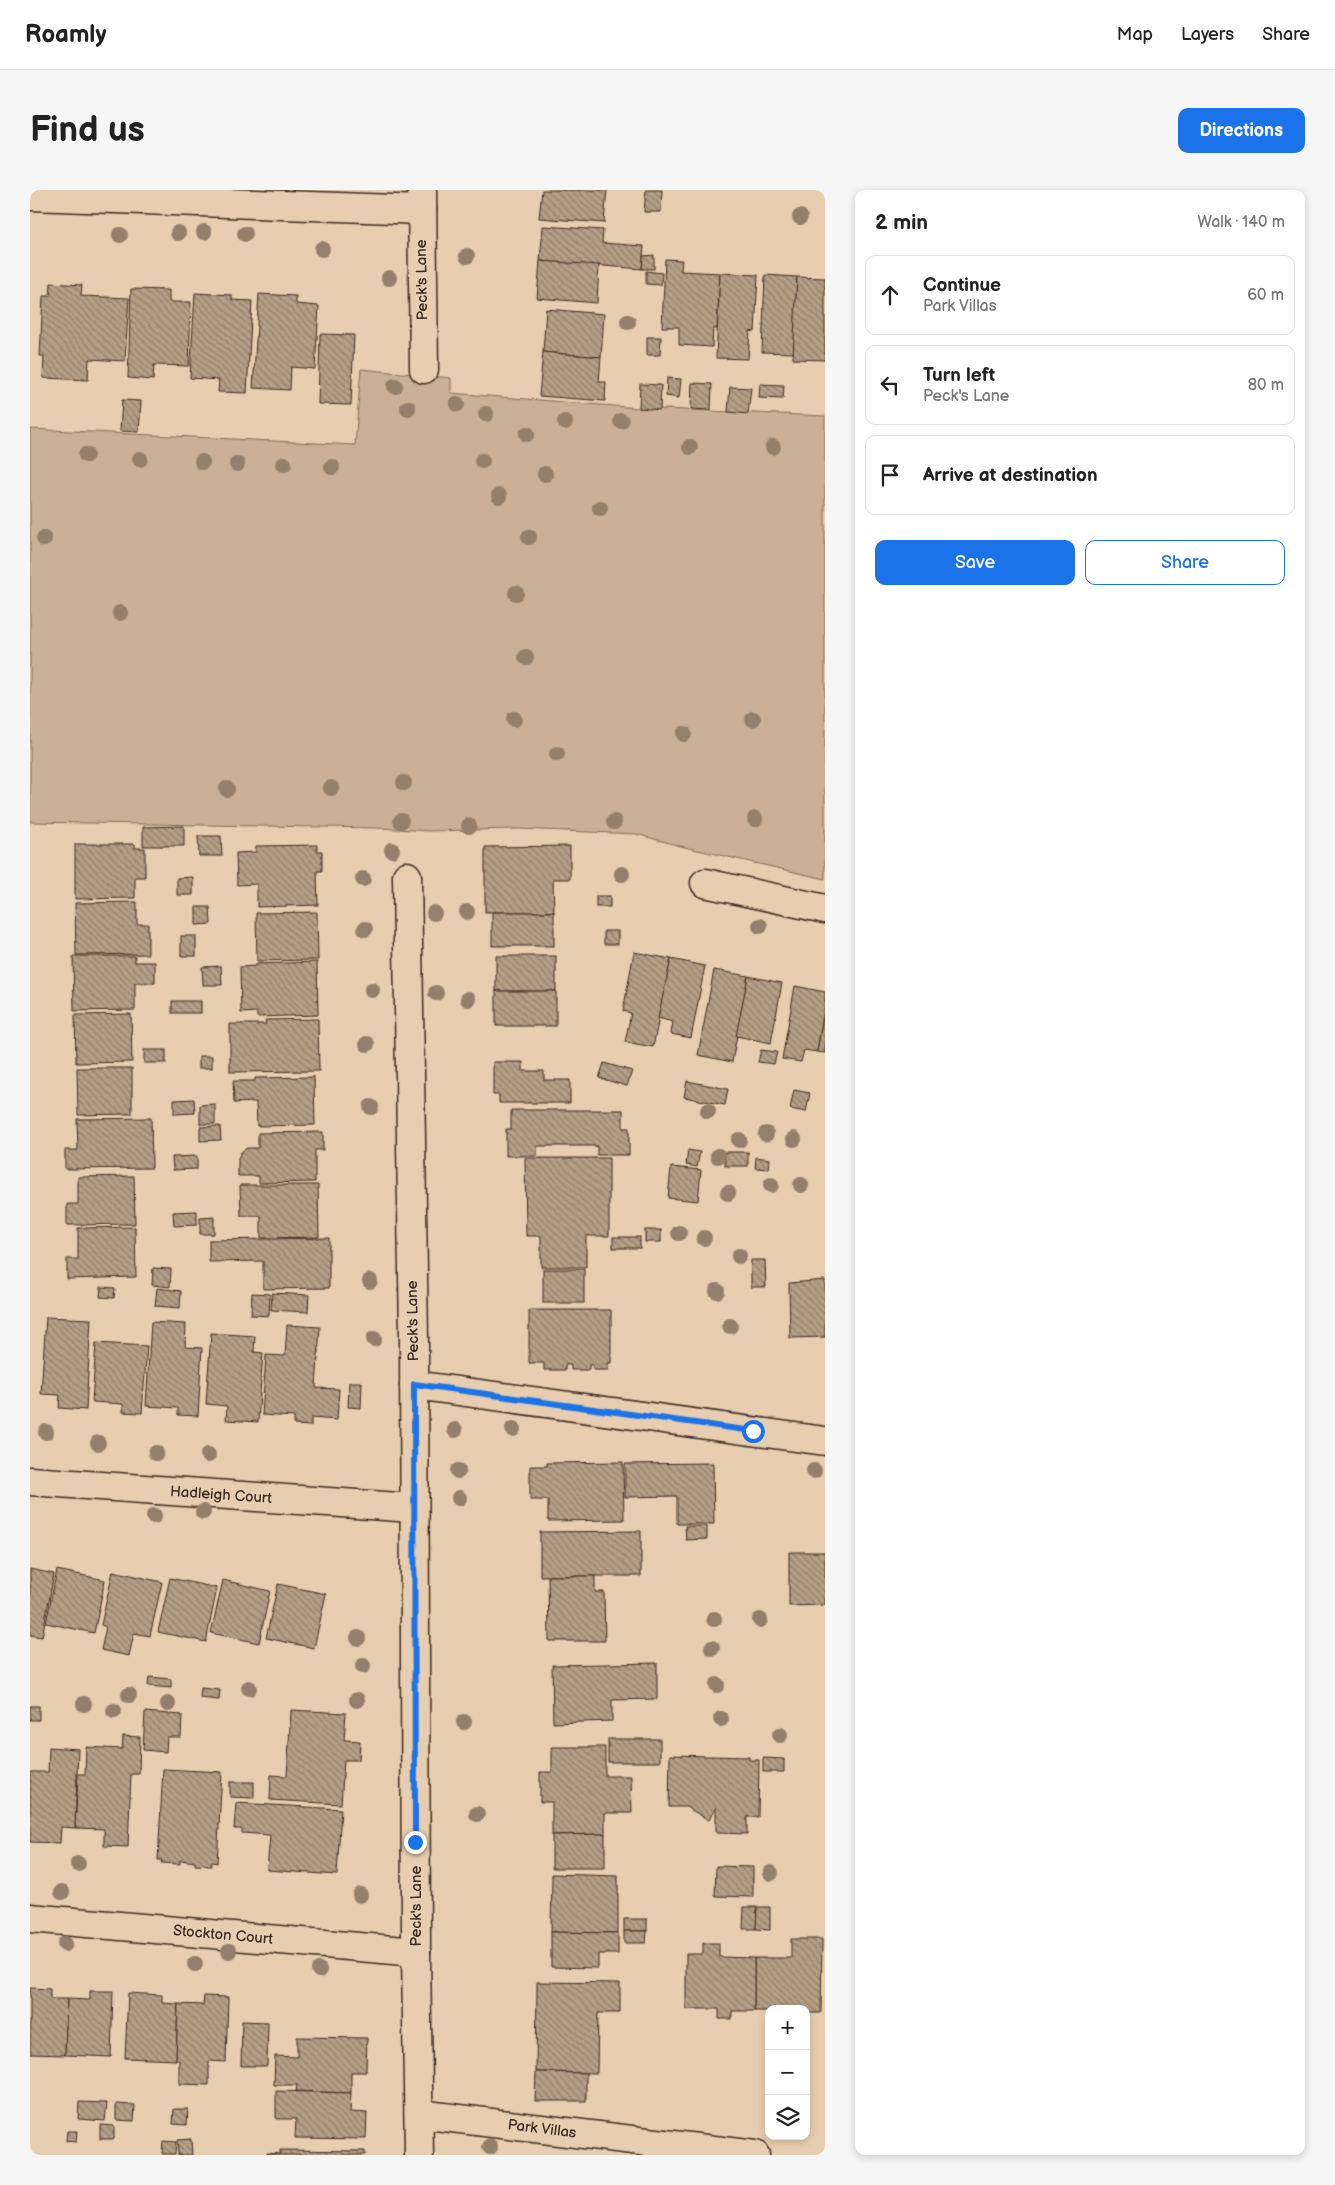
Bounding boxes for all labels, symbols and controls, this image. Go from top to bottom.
text: Roamly [25,20,106,49]
text: Map [1117,24,1153,45]
text: Layers [1181,24,1234,45]
text: Share [1262,24,1310,45]
button: Directions [1178,108,1305,153]
text: Find us [30,109,145,152]
text: 2 min [875,210,928,235]
text: Walk · 140 m [1198,213,1285,232]
street label: Peck's Lane [412,239,432,321]
text: Continue [923,274,1001,297]
icon: ahead [876,281,904,309]
text: 60 m [1247,286,1284,305]
text: Park Villas [923,297,997,316]
text: Turn left [923,364,995,387]
icon: left [876,371,904,399]
text: 80 m [1248,376,1284,395]
text: Peck's Lane [923,387,1009,406]
icon: arrive [876,461,904,489]
text: Arrive at destination [923,464,1098,487]
button: Save [875,540,1075,585]
button: Share [1085,540,1285,585]
street label: Peck's Lane [403,1280,423,1362]
route start [742,1420,765,1443]
street label: Hadleigh Court [169,1482,273,1508]
route end [404,1831,427,1854]
street label: Peck's Lane [407,1865,426,1946]
street label: Stockton Court [172,1921,274,1949]
map controls [765,2005,810,2140]
button: + [765,2005,810,2050]
button: − [765,2050,810,2095]
button: layers [765,2095,810,2140]
street label: Park Villas [507,2115,578,2143]

